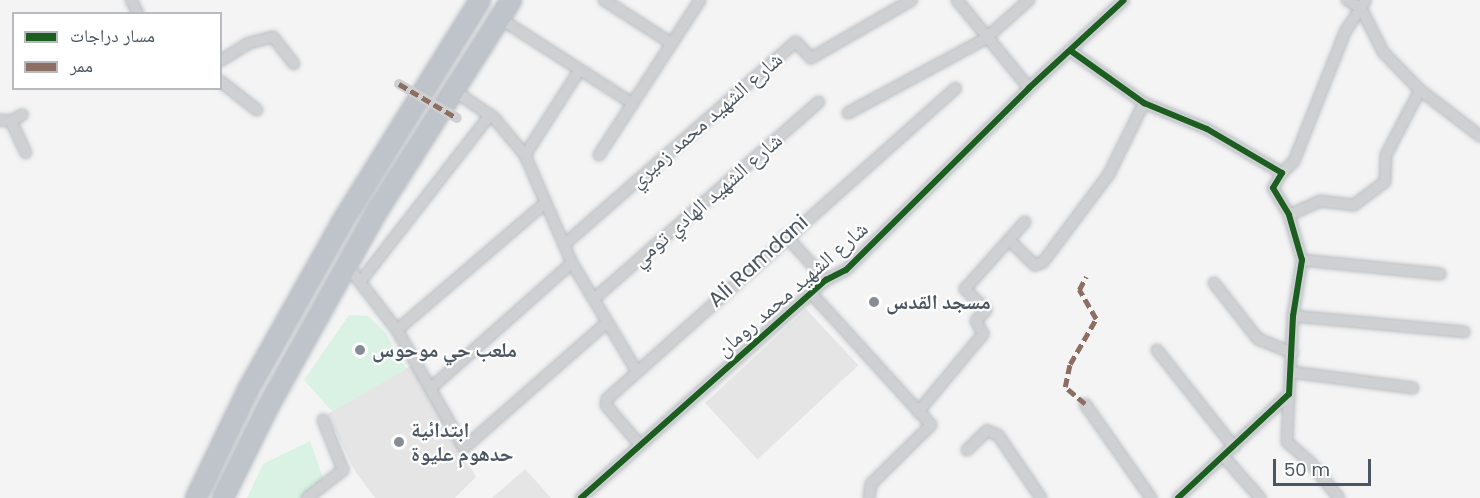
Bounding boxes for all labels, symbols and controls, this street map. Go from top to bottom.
legend [12,12,222,90]
text: مسار دراجات [70,23,155,48]
street label: شارع الشهيد محمد زميري [624,47,788,193]
text: ممر [70,53,93,78]
street label: شارع الشهيد الهادي تومي [627,128,787,272]
street label: Ali Ramdani [703,210,813,312]
street label: شارع الشهيد محمد رومان [711,216,873,362]
place label: مسجد القدس [886,289,991,315]
marker: مسجد القدس [867,295,881,309]
place label: ملعب حي موحوس [372,337,517,363]
marker: ملعب حي موحوس [353,343,367,357]
place label: ابتدائية حدهوم عليوة [411,417,514,467]
marker: ابتدائية حدهوم عليوة [392,435,406,449]
scale bar [1276,447,1374,485]
text: 50 m [1284,457,1330,482]

